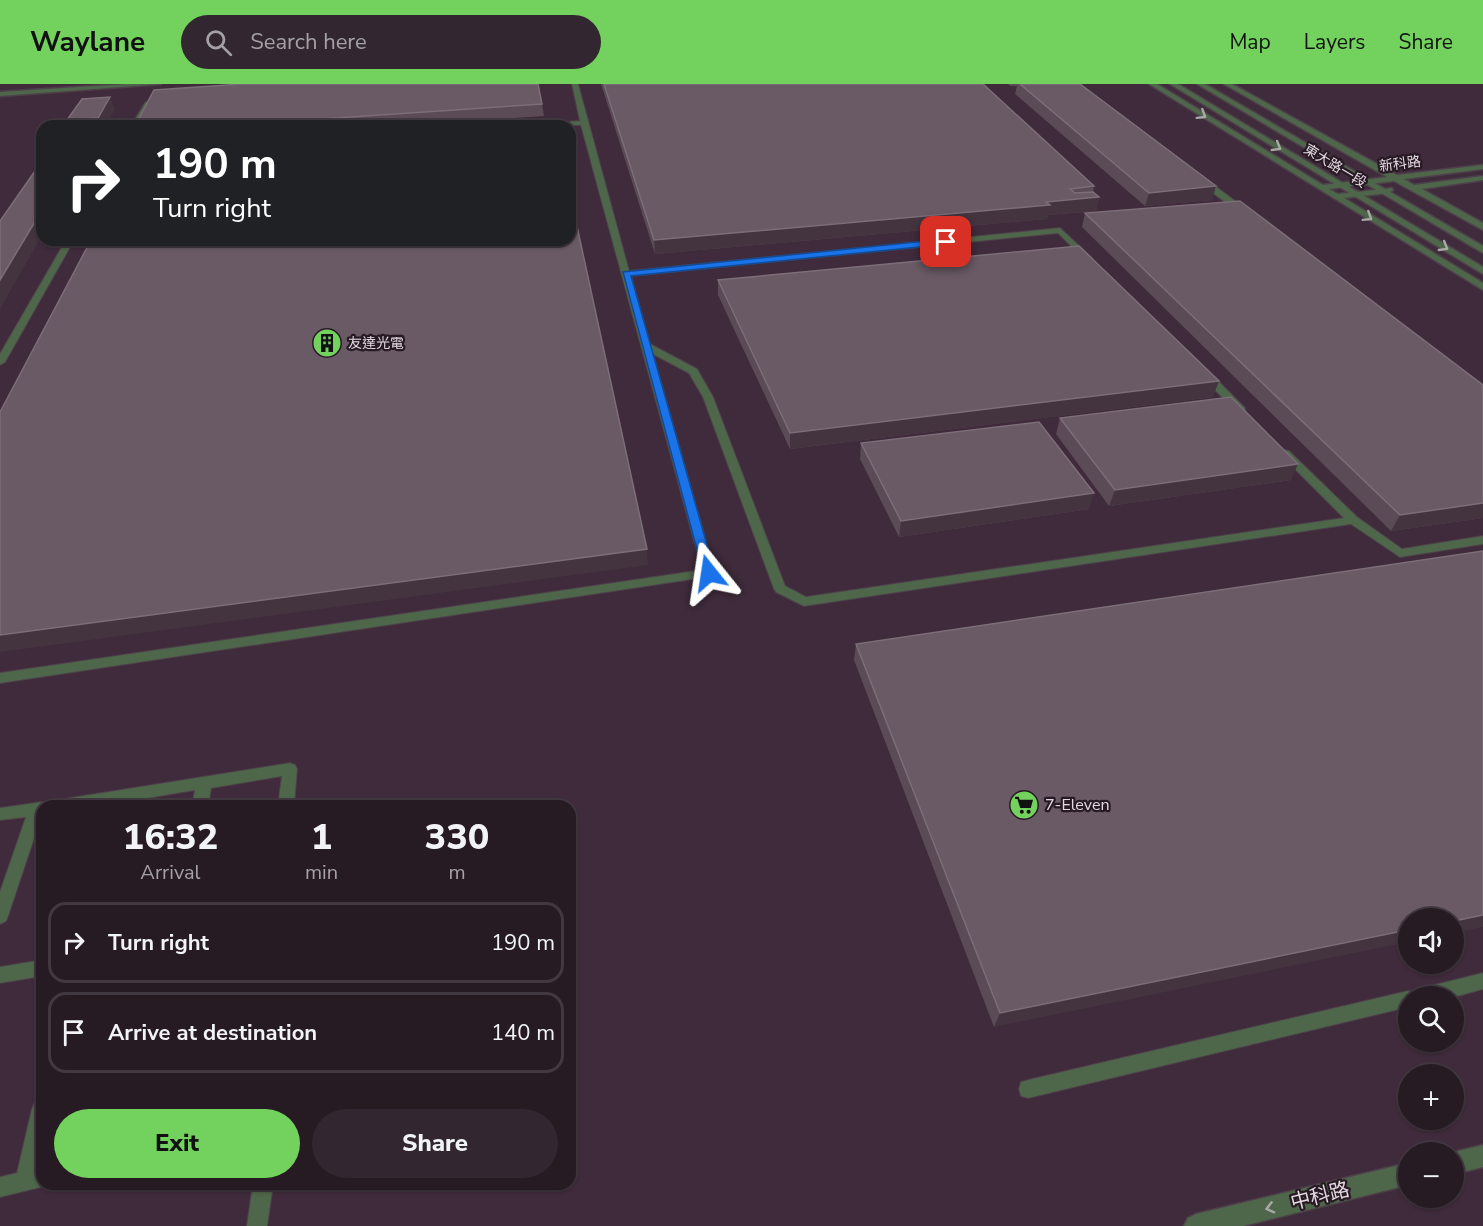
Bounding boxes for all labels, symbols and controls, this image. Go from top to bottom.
search box [181,15,601,69]
text: Waylane [30,23,145,61]
icon: search [202,26,235,59]
text: Search here [250,27,367,57]
text: Map [1229,28,1271,56]
text: Layers [1304,28,1365,56]
text: Share [1398,28,1453,56]
one-way arrow [1196,107,1206,119]
text: 190 m [153,136,277,193]
one-way arrow [1271,140,1281,151]
street label: 東大路一段 [1300,140,1370,192]
icon: right [54,144,132,222]
street label: 新科路 [1378,152,1422,176]
text: Turn right [153,190,271,227]
one-way arrow [1362,209,1372,221]
pin [920,216,971,267]
icon: arrive [929,225,962,258]
one-way arrow [1438,240,1448,252]
building icon: 友達光電 [311,327,343,359]
place label: 友達光電 [348,334,404,353]
position arrow [677,541,741,605]
supermarket icon: 7-Eleven [1008,789,1040,821]
place label: 7-Eleven [1045,794,1110,816]
text: 16:32 [123,813,218,862]
text: 1 [311,813,332,862]
text: 330 [425,813,489,862]
text: Arrival [140,859,201,886]
text: min [305,859,338,886]
text: m [448,859,466,886]
map controls [1398,908,1464,1208]
button: sound [1398,908,1464,974]
icon: right [57,926,90,959]
text: Turn right [108,928,209,958]
text: 190 m [491,928,555,958]
button: search [1398,986,1464,1052]
icon: arrive [57,1016,90,1049]
text: Arrive at destination [108,1018,317,1048]
text: 140 m [491,1018,555,1048]
button: + [1398,1064,1464,1130]
button: Exit [54,1109,300,1178]
button: Share [312,1109,558,1178]
button: − [1398,1142,1464,1208]
street label: 中科路 [1288,1176,1352,1216]
one-way arrow [1265,1200,1275,1213]

